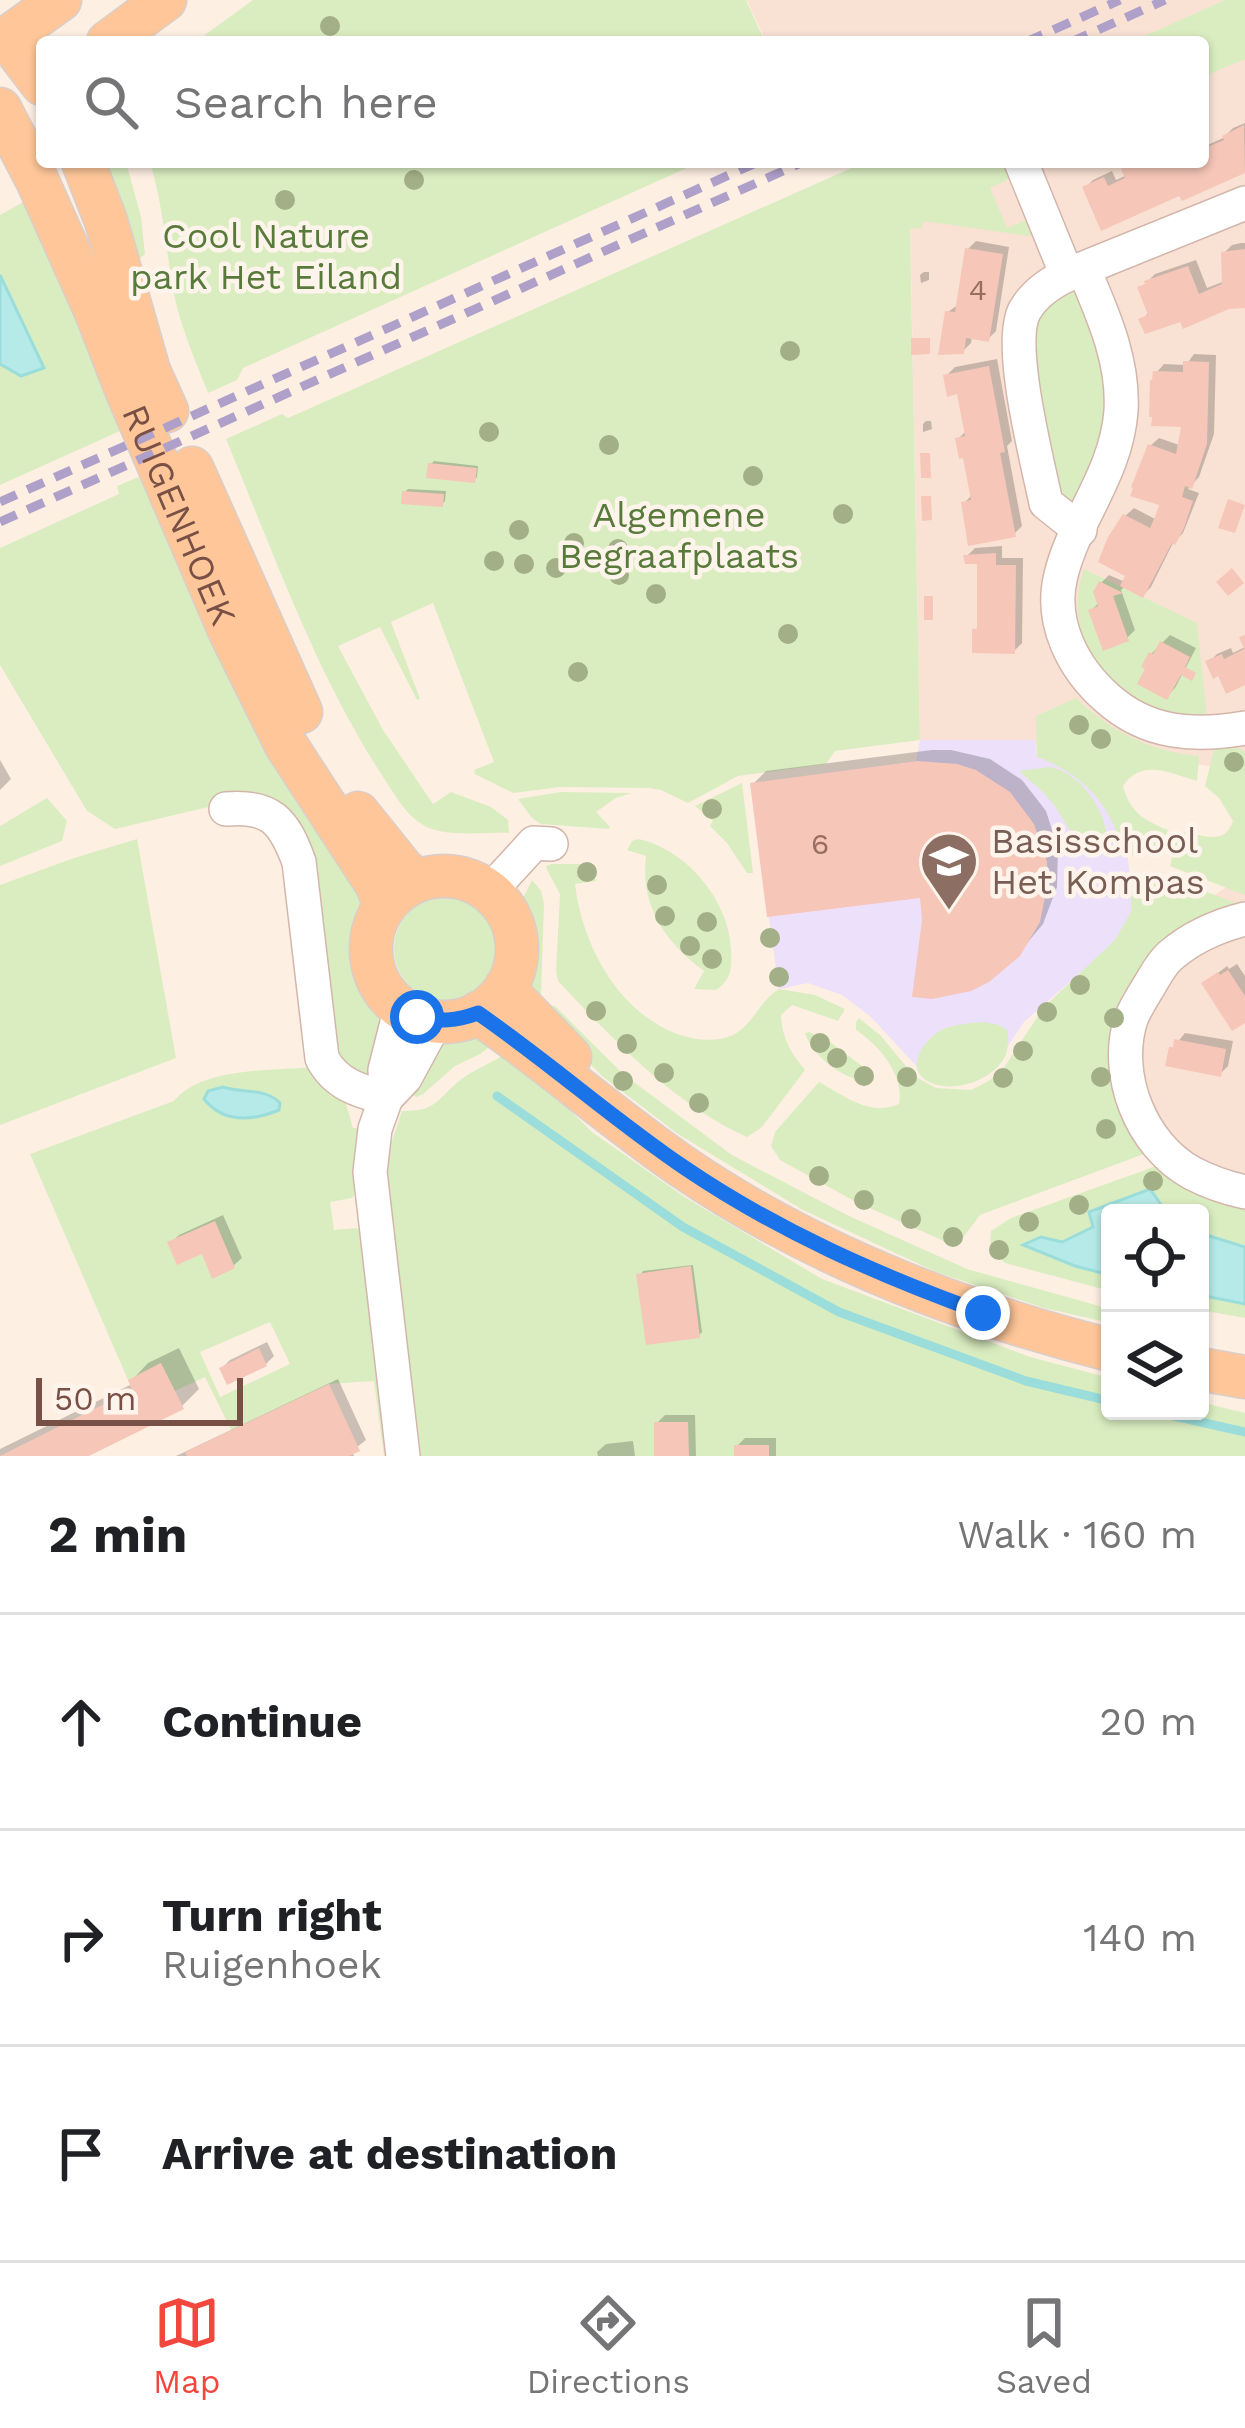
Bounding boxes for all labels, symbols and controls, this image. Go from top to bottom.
search box [36,36,1209,168]
icon: search [78,69,144,135]
text: Search here [174,76,438,129]
park label: Cool Nature park Het Eiland [130,215,402,298]
house number: 4 [969,272,987,307]
street label: RUIGENHOEK [113,399,245,632]
park label: Algemene Begraafplaats [559,494,799,577]
place label: Basisschool Het Kompas [991,820,1205,903]
house number: 6 [811,826,829,861]
school or university icon: Basisschool Het Kompas [918,830,980,912]
route start [390,990,444,1044]
map controls [1101,1204,1209,1420]
button: locate [1101,1204,1209,1312]
route end [956,1286,1010,1340]
button: layers [1101,1312,1209,1420]
scale bar [36,1372,243,1425]
text: 50 m [54,1379,136,1418]
text: 2 min [48,1505,187,1564]
text: Walk · 160 m [958,1512,1197,1557]
icon: ahead [48,1689,114,1755]
text: Continue [162,1695,362,1748]
text: 20 m [1100,1699,1197,1744]
text: Turn right [162,1889,382,1942]
icon: right [48,1905,114,1971]
text: 140 m [1083,1915,1197,1960]
text: Ruigenhoek [162,1942,382,1987]
icon: arrive [48,2121,114,2187]
text: Arrive at destination [162,2127,617,2180]
tab: Map [153,2290,220,2401]
tab: Directions [527,2290,690,2401]
tab: Saved [996,2290,1092,2401]

